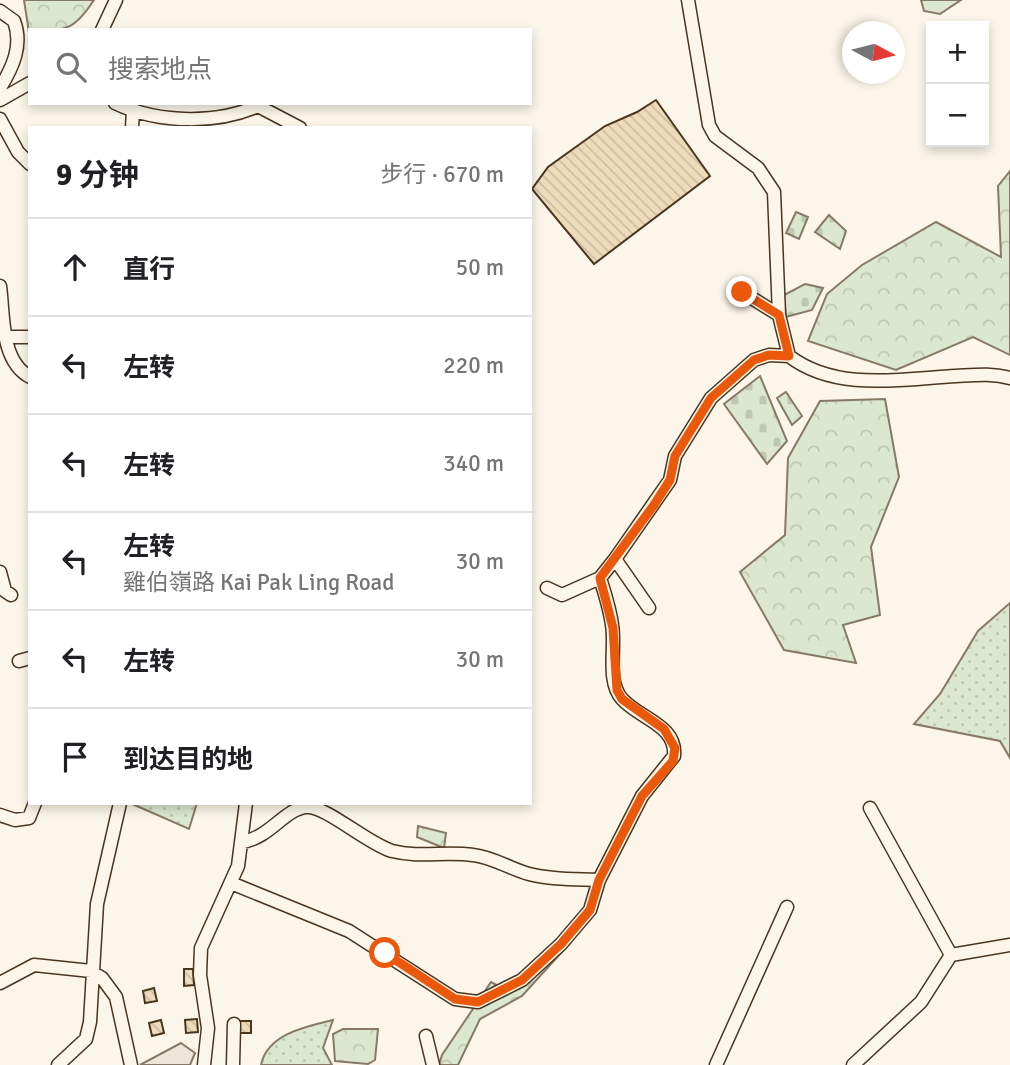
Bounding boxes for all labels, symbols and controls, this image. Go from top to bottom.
north arrow [842,21,905,84]
map controls [926,21,989,147]
button: + [926,21,989,84]
search box [28,28,532,105]
icon: search [52,48,90,86]
text: 搜索地点 [108,54,212,86]
button: − [926,84,989,147]
text: 9 分钟 [56,157,139,194]
text: 步行 · 670 m [380,160,504,189]
icon: ahead [56,248,94,286]
text: 50 m [456,253,504,282]
text: 直行 [123,254,175,286]
route end [726,276,757,307]
icon: left [56,346,94,384]
text: 220 m [443,351,504,380]
text: 左转 [123,352,175,384]
icon: left [56,444,94,482]
text: 340 m [443,449,504,478]
text: 左转 [123,450,175,482]
text: 左转 [123,531,175,563]
icon: left [56,542,94,580]
text: 30 m [456,547,504,576]
text: 雞伯嶺路 Kai Pak Ling Road [123,568,394,597]
icon: left [56,640,94,678]
text: 30 m [456,645,504,674]
text: 左转 [123,646,175,678]
icon: arrive [56,738,94,776]
text: 到达目的地 [123,744,253,776]
route start [369,937,400,968]

